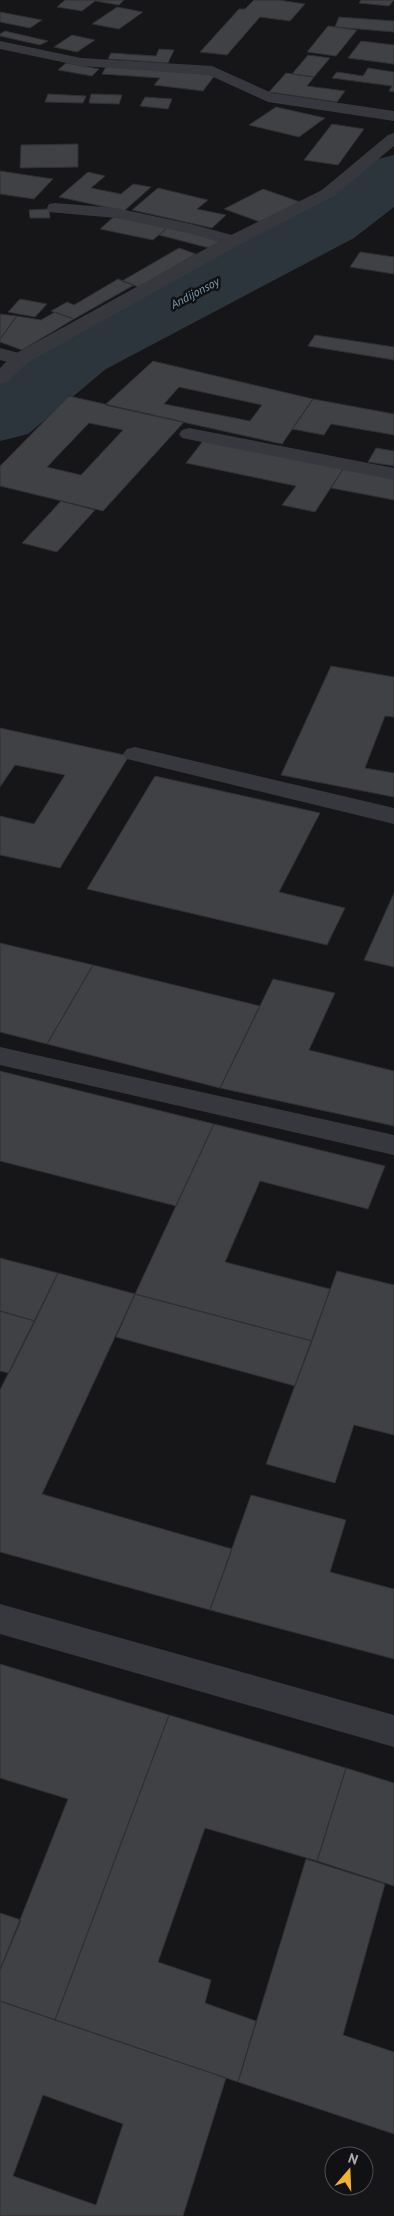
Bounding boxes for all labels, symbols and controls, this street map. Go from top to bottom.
water label: Andijonsoy [167,273,222,312]
north arrow [324,2146,374,2196]
text: N [346,2149,361,2169]

